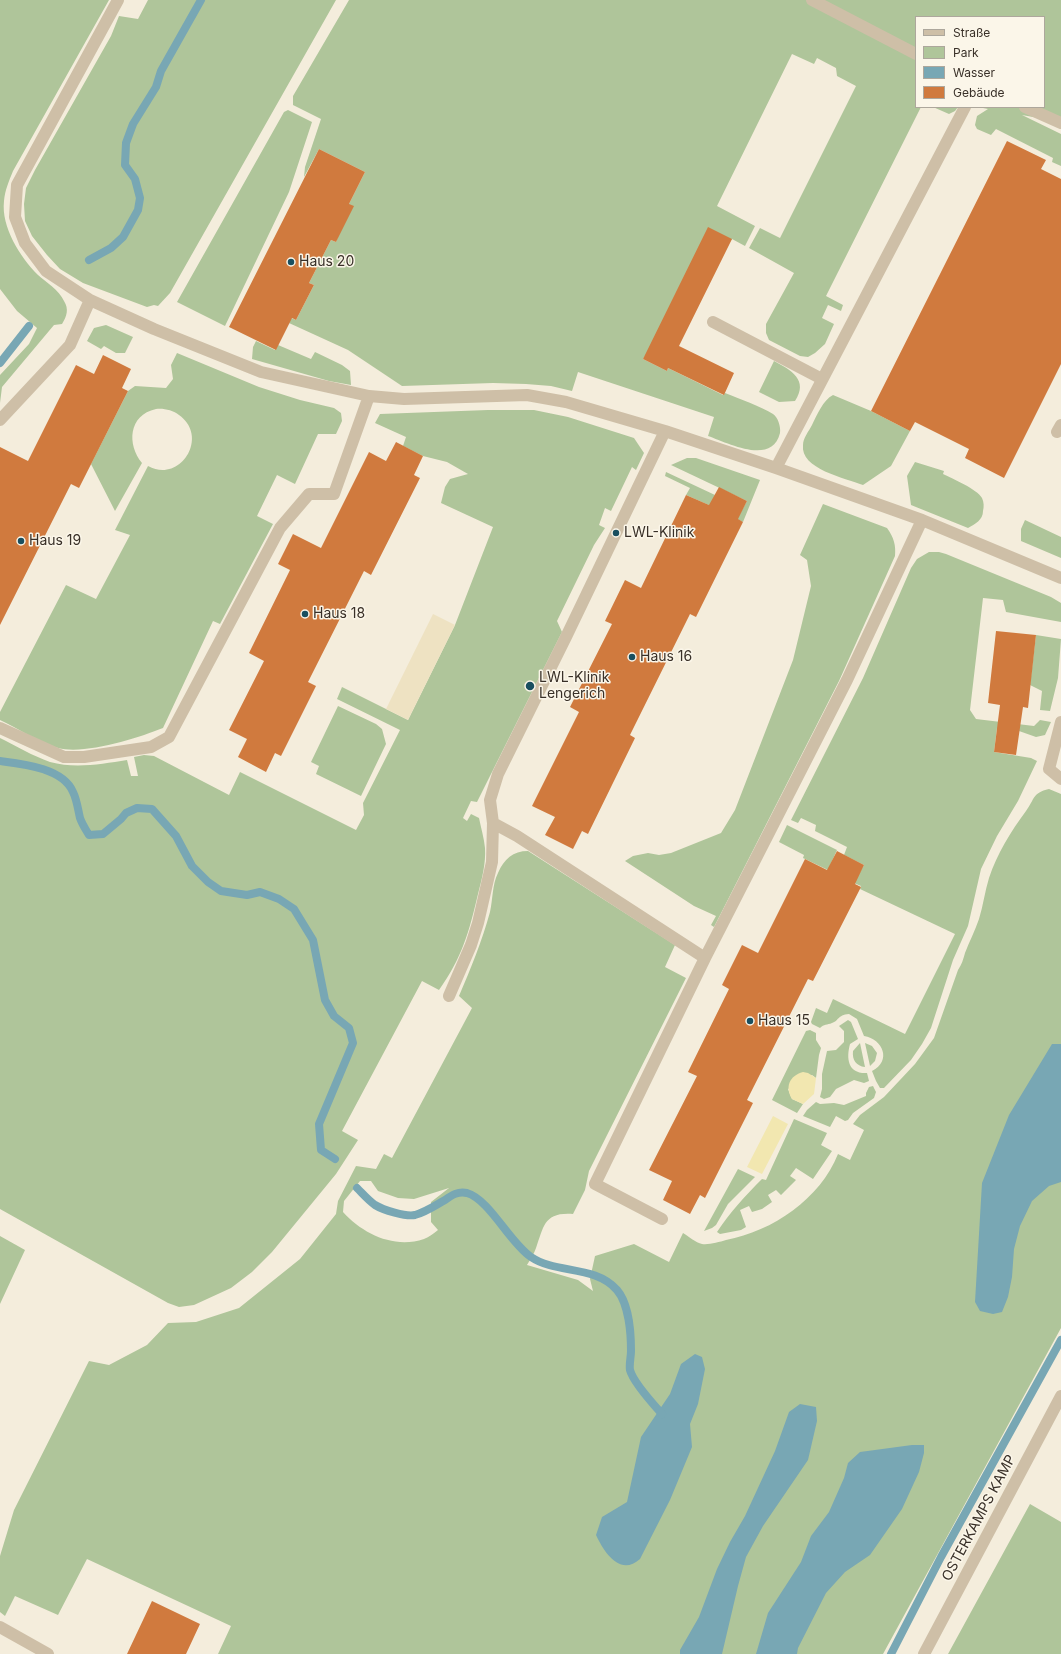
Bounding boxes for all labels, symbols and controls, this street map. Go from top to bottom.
legend [915,16,1045,108]
text: Straße [953,25,990,40]
text: Park [953,45,979,60]
text: Wasser [953,65,995,80]
text: Gebäude [953,85,1005,100]
place label: Haus 20 [299,254,354,270]
marker: Haus 20 [286,257,296,267]
place label: LWL-Klinik [624,525,694,541]
marker: LWL-Klinik [611,528,621,538]
place label: Haus 19 [29,533,81,549]
marker: Haus 19 [16,536,26,546]
place label: Haus 18 [313,606,365,622]
marker: Haus 18 [300,609,310,619]
place label: Haus 16 [640,649,692,665]
marker: Haus 16 [627,652,637,662]
place label: LWL-Klinik Lengerich [539,670,609,702]
marker: LWL-Klinik Lengerich [524,680,536,692]
place label: Haus 15 [758,1013,810,1029]
marker: Haus 15 [745,1016,755,1026]
street label: OSTERKAMPS KAMP [939,1452,1019,1584]

